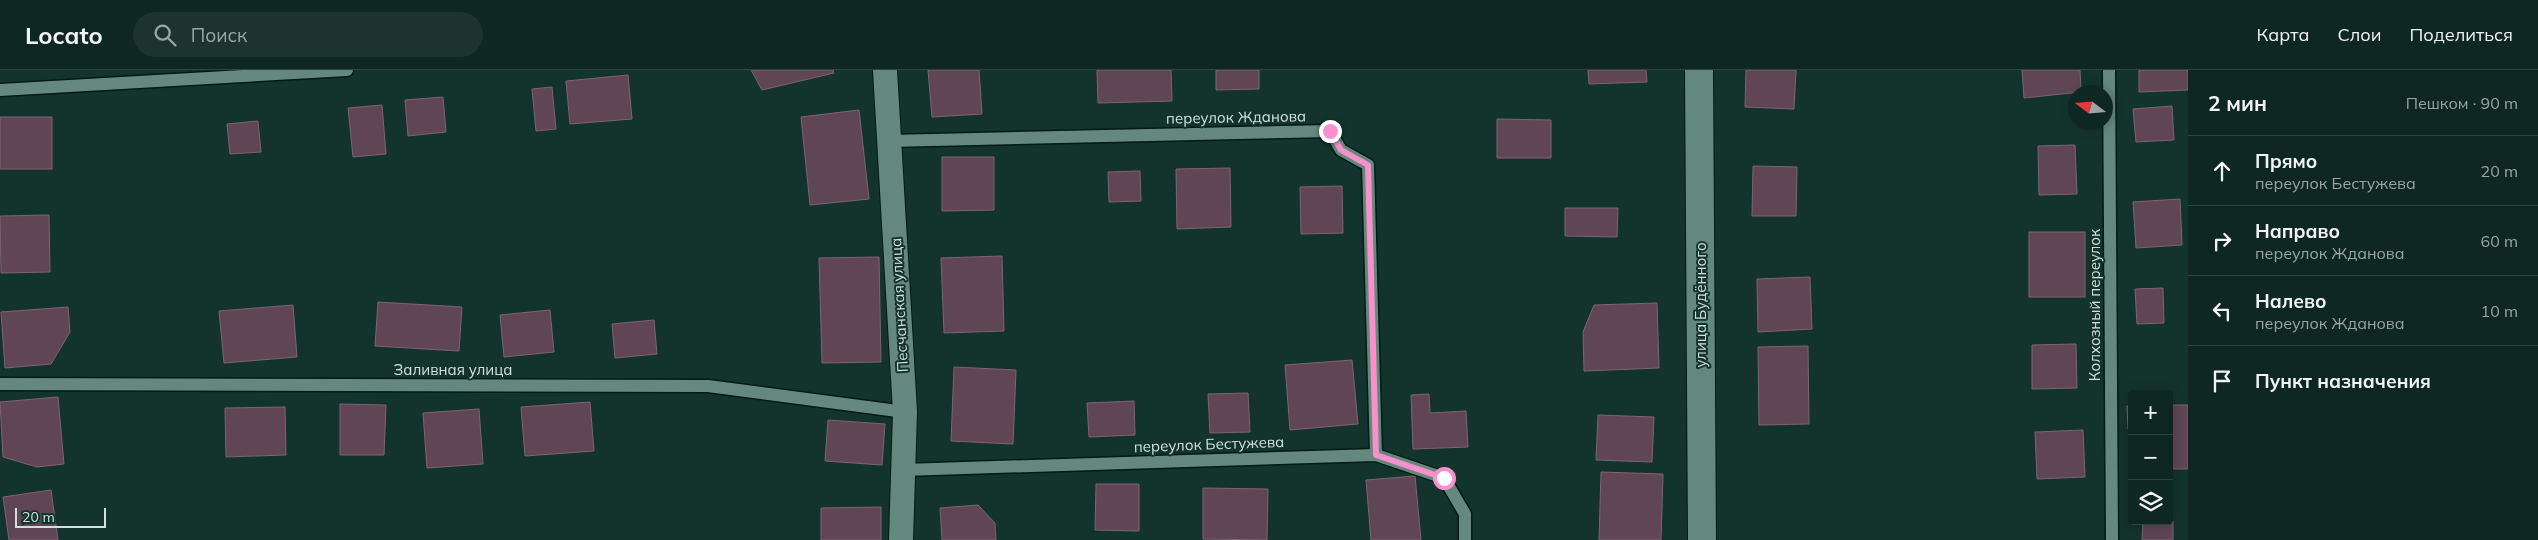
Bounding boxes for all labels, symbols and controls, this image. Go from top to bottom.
search box [133,12,483,57]
text: Locato [25,20,103,50]
icon: search [151,21,179,49]
text: Поиск [191,23,247,47]
text: Карта [2257,23,2309,46]
text: Слои [2337,23,2382,46]
text: Поделиться [2410,23,2513,46]
north arrow [2068,85,2113,130]
text: 2 мин [2208,90,2267,116]
text: Пешком · 90 m [2406,93,2518,113]
street label: переулок Жданова [1166,106,1306,128]
route end [1319,120,1342,143]
text: Прямо [2255,149,2317,173]
icon: ahead [2208,157,2236,185]
text: 20 m [2481,161,2518,181]
text: переулок Бестужева [2255,173,2416,193]
text: Направо [2255,219,2340,243]
icon: right [2208,227,2236,255]
street label: Колхозный переулок [2085,228,2104,381]
text: 60 m [2481,231,2518,251]
street label: Песчанская улица [886,237,912,373]
street label: улица Будённого [1691,242,1710,368]
text: переулок Жданова [2255,243,2405,263]
text: Налево [2255,289,2327,313]
icon: left [2208,297,2236,325]
text: 10 m [2481,301,2518,321]
text: переулок Жданова [2255,313,2405,333]
street label: Заливная улица [393,360,513,379]
icon: arrive [2208,367,2236,395]
text: Пункт назначения [2255,369,2431,393]
map controls [2128,390,2173,525]
button: + [2128,390,2173,435]
street label: переулок Бестужева [1133,432,1285,456]
button: − [2128,435,2173,480]
route start [1433,467,1456,490]
button: layers [2128,480,2173,525]
scale bar [15,505,106,528]
text: 20 m [22,508,55,526]

